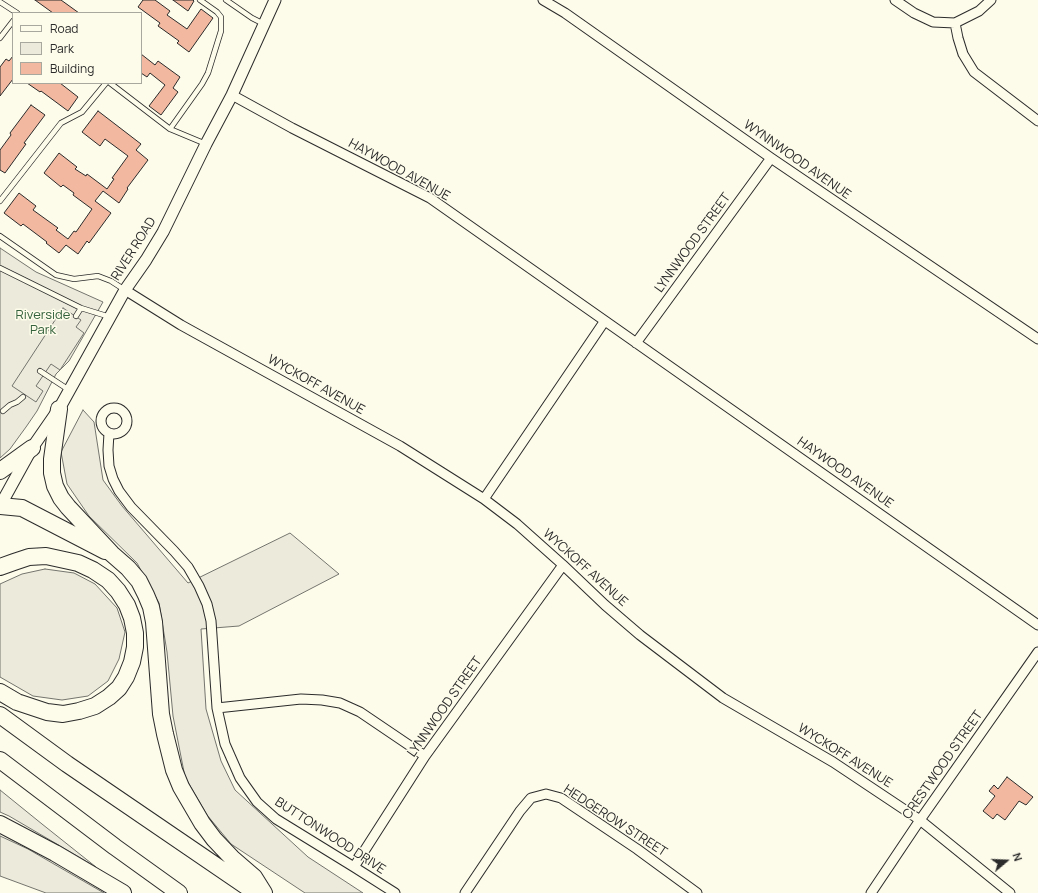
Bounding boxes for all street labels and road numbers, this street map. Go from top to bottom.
street label: WYNNWOOD AVENUE [740,117,854,203]
street label: HAYWOOD AVENUE [346,136,452,204]
street label: LYNNWOOD STREET [652,190,734,296]
street label: RIVER ROAD [108,215,160,283]
street label: WYCKOFF AVENUE [265,352,367,418]
street label: HAYWOOD AVENUE [794,434,896,512]
street label: WYCKOFF AVENUE [539,526,631,610]
street label: LYNNWOOD STREET [404,654,486,760]
street label: CRESTWOOD STREET [900,708,986,822]
street label: WYCKOFF AVENUE [795,721,895,791]
street label: HEDGEROW STREET [560,782,670,860]
street label: BUTTONWOOD DRIVE [272,794,388,878]

